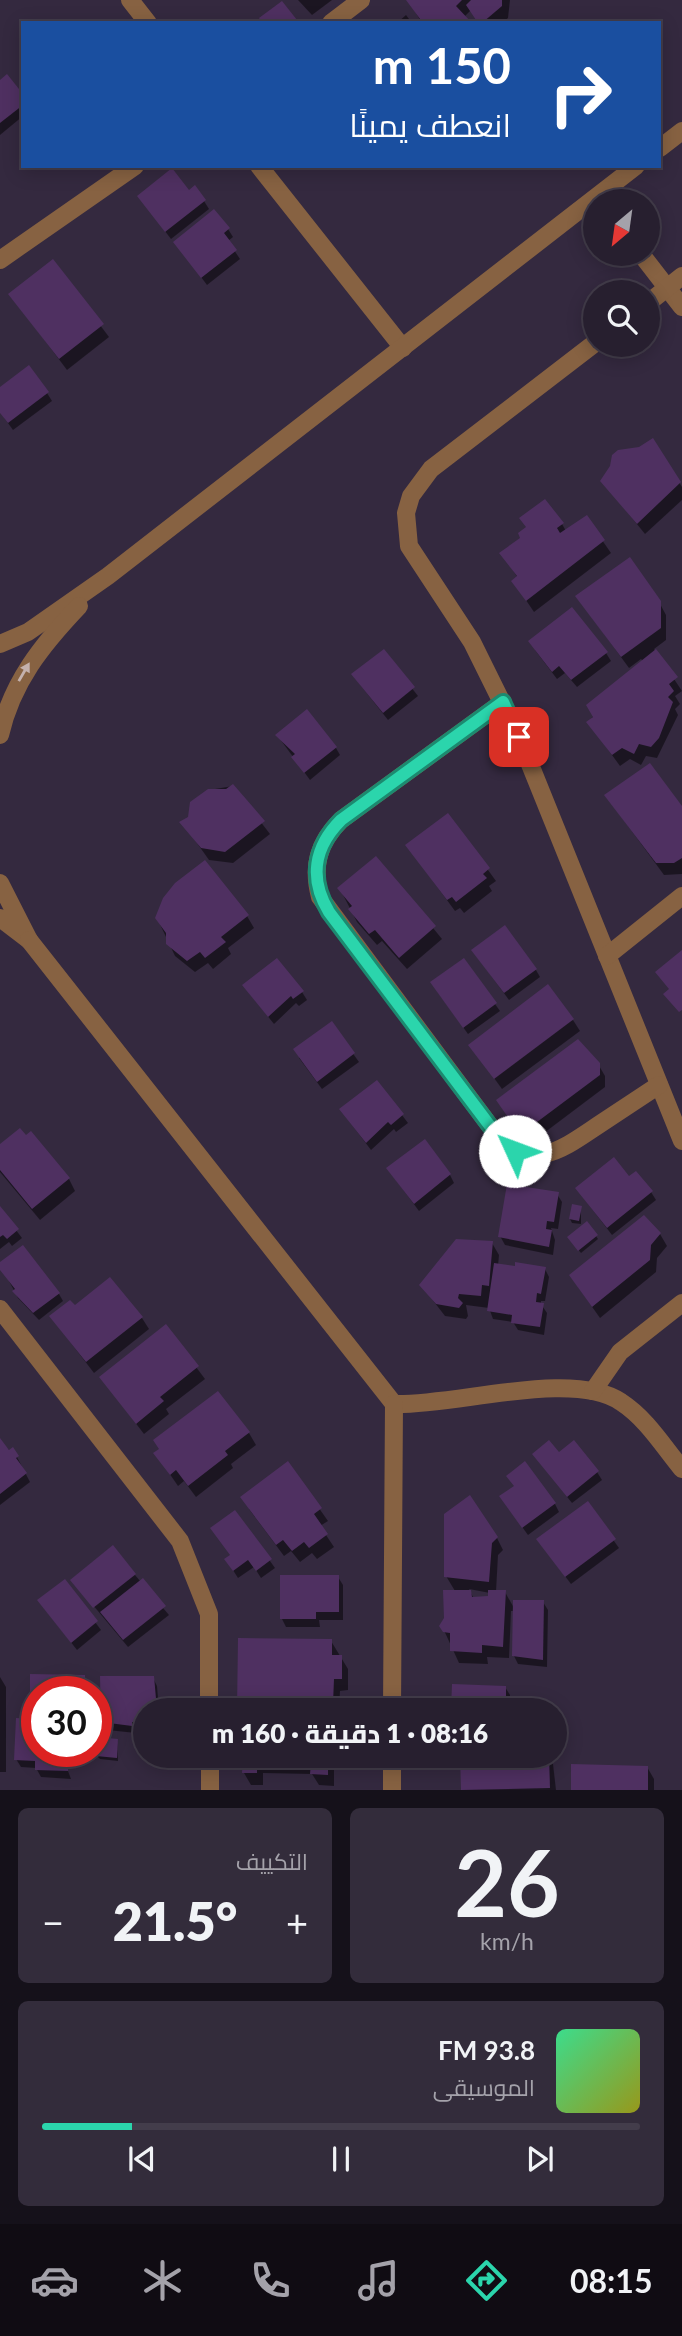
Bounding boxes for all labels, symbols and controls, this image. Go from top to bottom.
text: 150 m [373,36,511,94]
icon: right [535,49,626,140]
text: انعطف يمينًا [349,105,511,144]
north arrow [583,189,660,266]
map controls [583,189,660,357]
button: search [583,280,660,357]
one-way arrow [18,663,31,682]
pin [489,707,549,767]
icon: arrive [500,718,538,756]
position arrow [478,1114,552,1188]
speed limit sign: 30 [21,1676,112,1767]
text: 08:16 · 1 دقيقة · 160 m [212,1717,488,1749]
text: 26 [454,1827,560,1936]
text: التكييف [236,1847,308,1875]
text: 21.5° [113,1890,237,1952]
text: − [42,1899,64,1945]
text: + [286,1899,308,1945]
text: km/h [480,1927,534,1955]
text: 93.8 FM [438,2034,535,2066]
text: الموسيقى [433,2073,535,2101]
icon: previous [123,2140,161,2178]
icon: pause [322,2140,360,2178]
icon: next [521,2140,559,2178]
icon: car [30,2256,79,2305]
icon: climate [138,2256,187,2305]
icon: phone [246,2256,295,2305]
icon: music [354,2256,403,2305]
icon: directions [462,2256,511,2305]
text: 08:15 [570,2261,652,2300]

